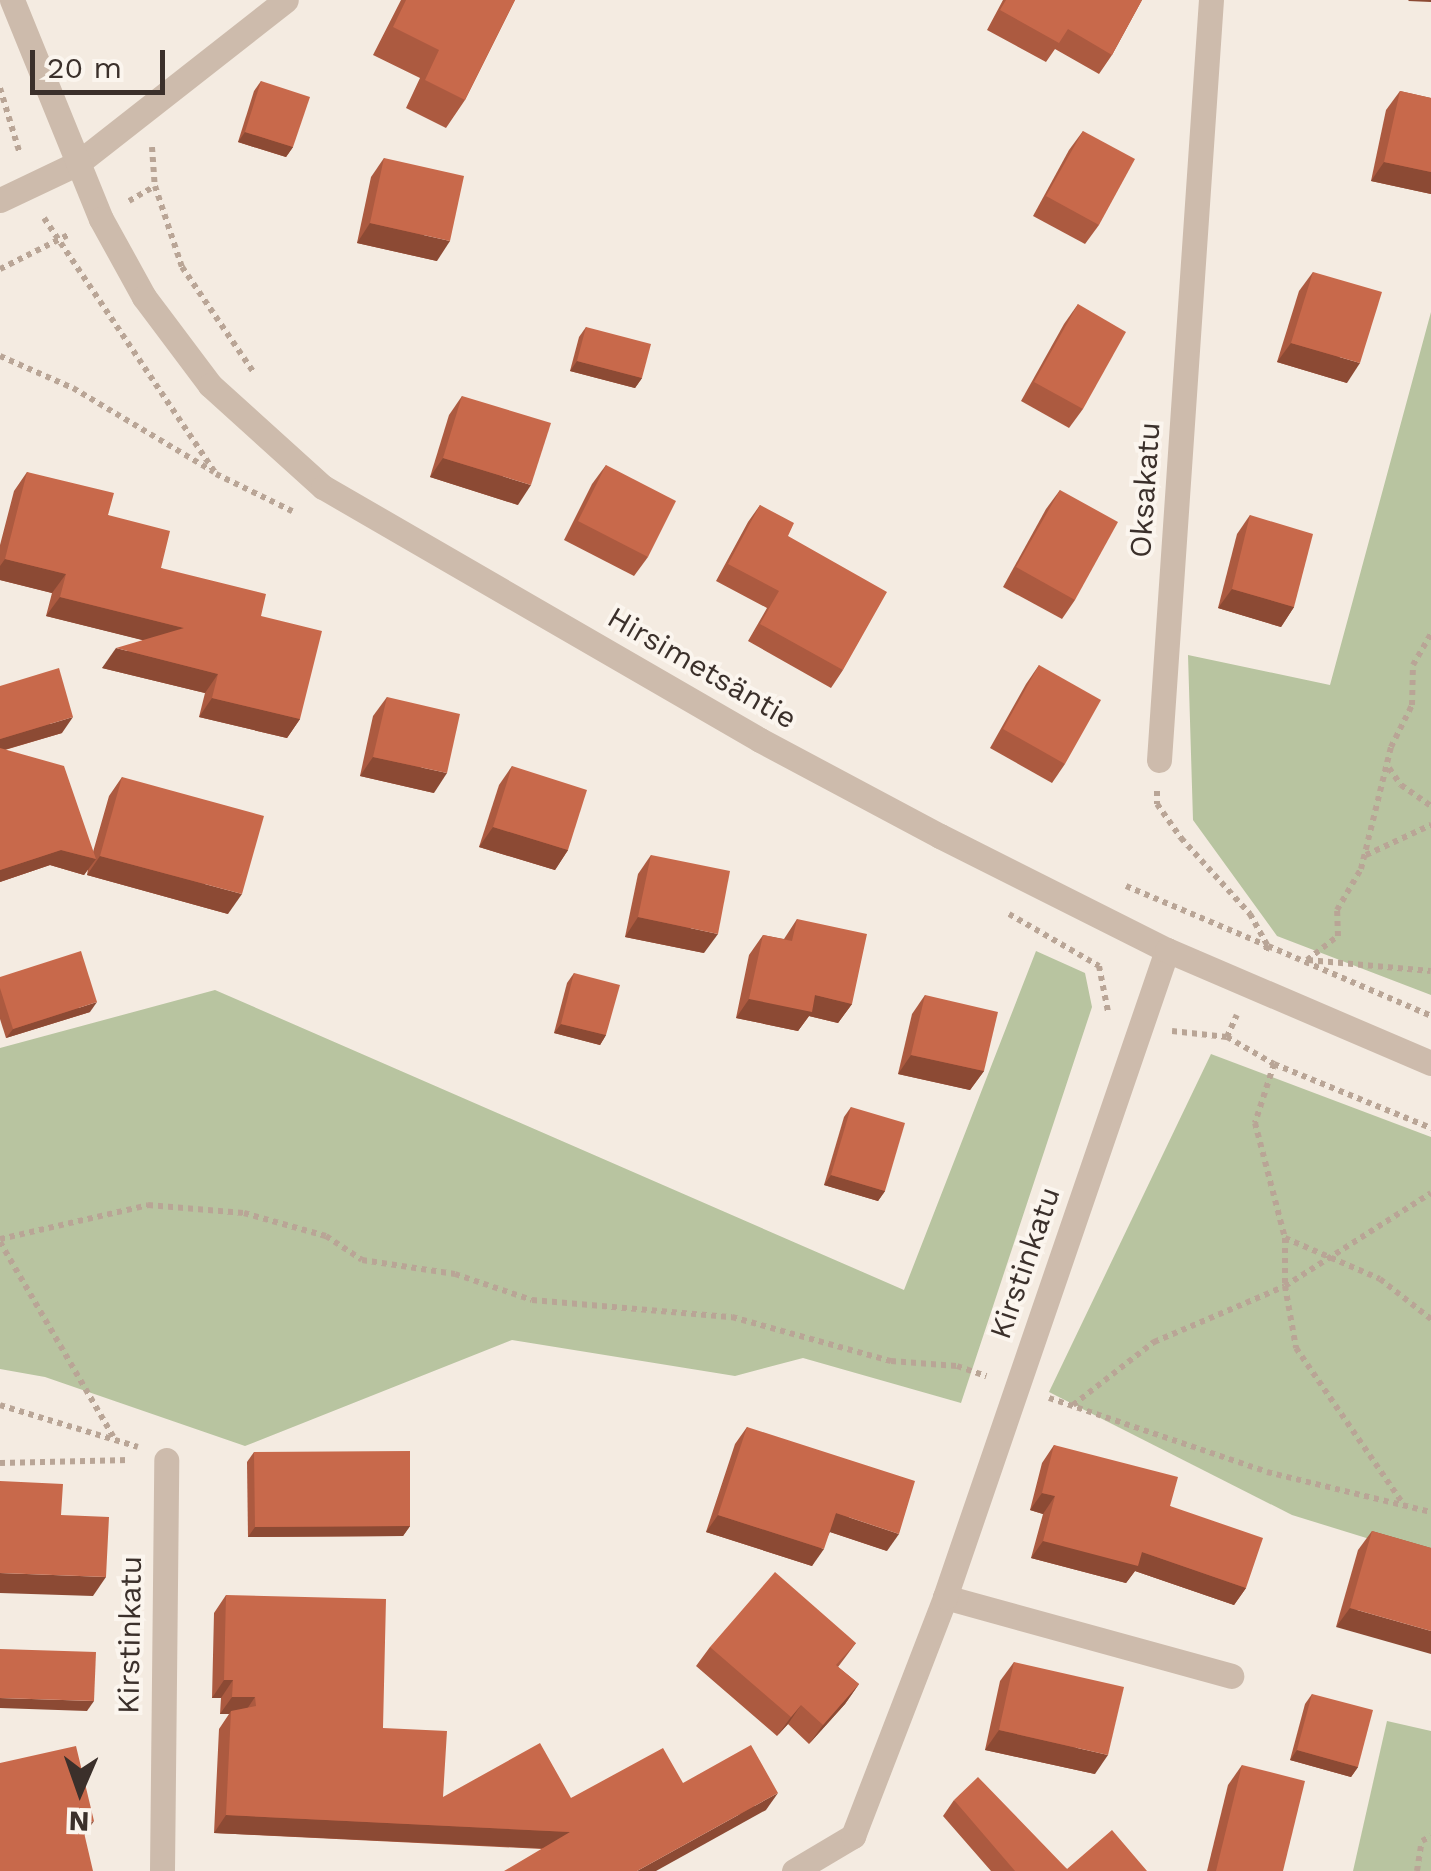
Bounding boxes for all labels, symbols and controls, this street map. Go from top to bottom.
scale bar [35,30,170,92]
text: 20 m [47,50,122,85]
street label: Oksakatu [1122,421,1168,559]
street label: Hirsimetsäntie [601,599,803,737]
street label: Kirstinkatu [982,1182,1068,1344]
street label: Kirstinkatu [111,1556,149,1714]
north arrow [30,1741,130,1841]
text: N [68,1805,90,1838]

